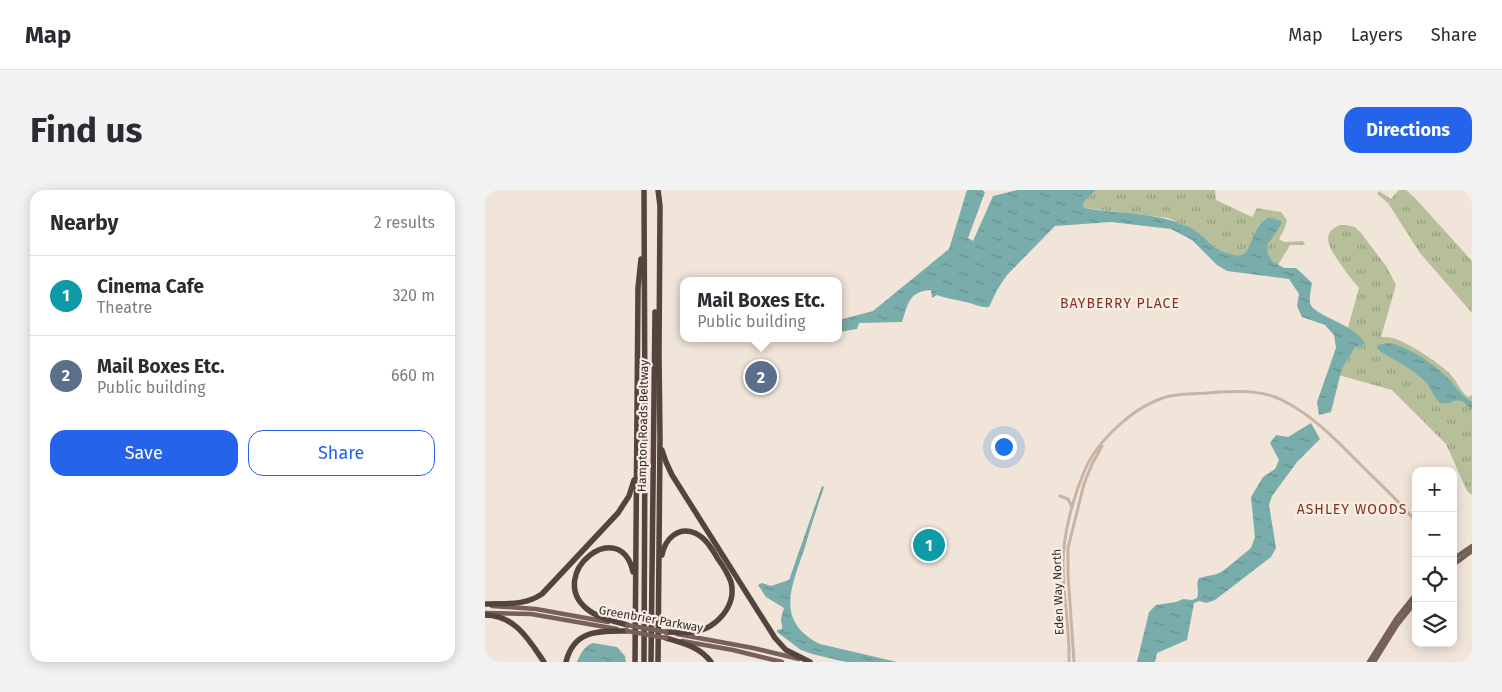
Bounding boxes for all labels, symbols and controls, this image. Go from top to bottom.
text: Map [25,21,71,49]
text: Map [1288,24,1323,46]
text: Layers [1351,24,1403,46]
text: Share [1431,24,1477,46]
button: Directions [1344,107,1472,153]
text: Find us [30,109,142,151]
text: Nearby [50,210,118,236]
text: 2 results [374,213,435,232]
text: Cinema Cafe [97,275,204,298]
popup [680,277,842,342]
text: 1 [62,286,70,305]
text: 320 m [392,286,435,305]
text: Mail Boxes Etc. [697,289,825,312]
district label: BAYBERRY PLACE [1060,295,1180,312]
text: Theatre [97,298,152,317]
text: Public building [697,312,806,331]
text: Mail Boxes Etc. [97,355,225,378]
pin: 2 [745,358,777,396]
street label: Hampton Roads Beltway [635,360,651,492]
text: 2 [62,366,70,385]
text: 660 m [391,366,435,385]
text: Public building [97,378,205,397]
button: Save [50,430,238,476]
button: Share [248,430,435,476]
your location [991,434,1017,460]
map controls [1412,467,1457,647]
button: + [1412,467,1457,512]
district label: ASHLEY WOODS [1297,501,1407,518]
button: − [1412,512,1457,557]
pin: 1 [913,526,945,564]
street label: Eden Way North [1049,549,1067,635]
button: locate [1412,557,1457,602]
button: layers [1412,602,1457,647]
street label: Greenbrier Parkway [598,603,704,635]

